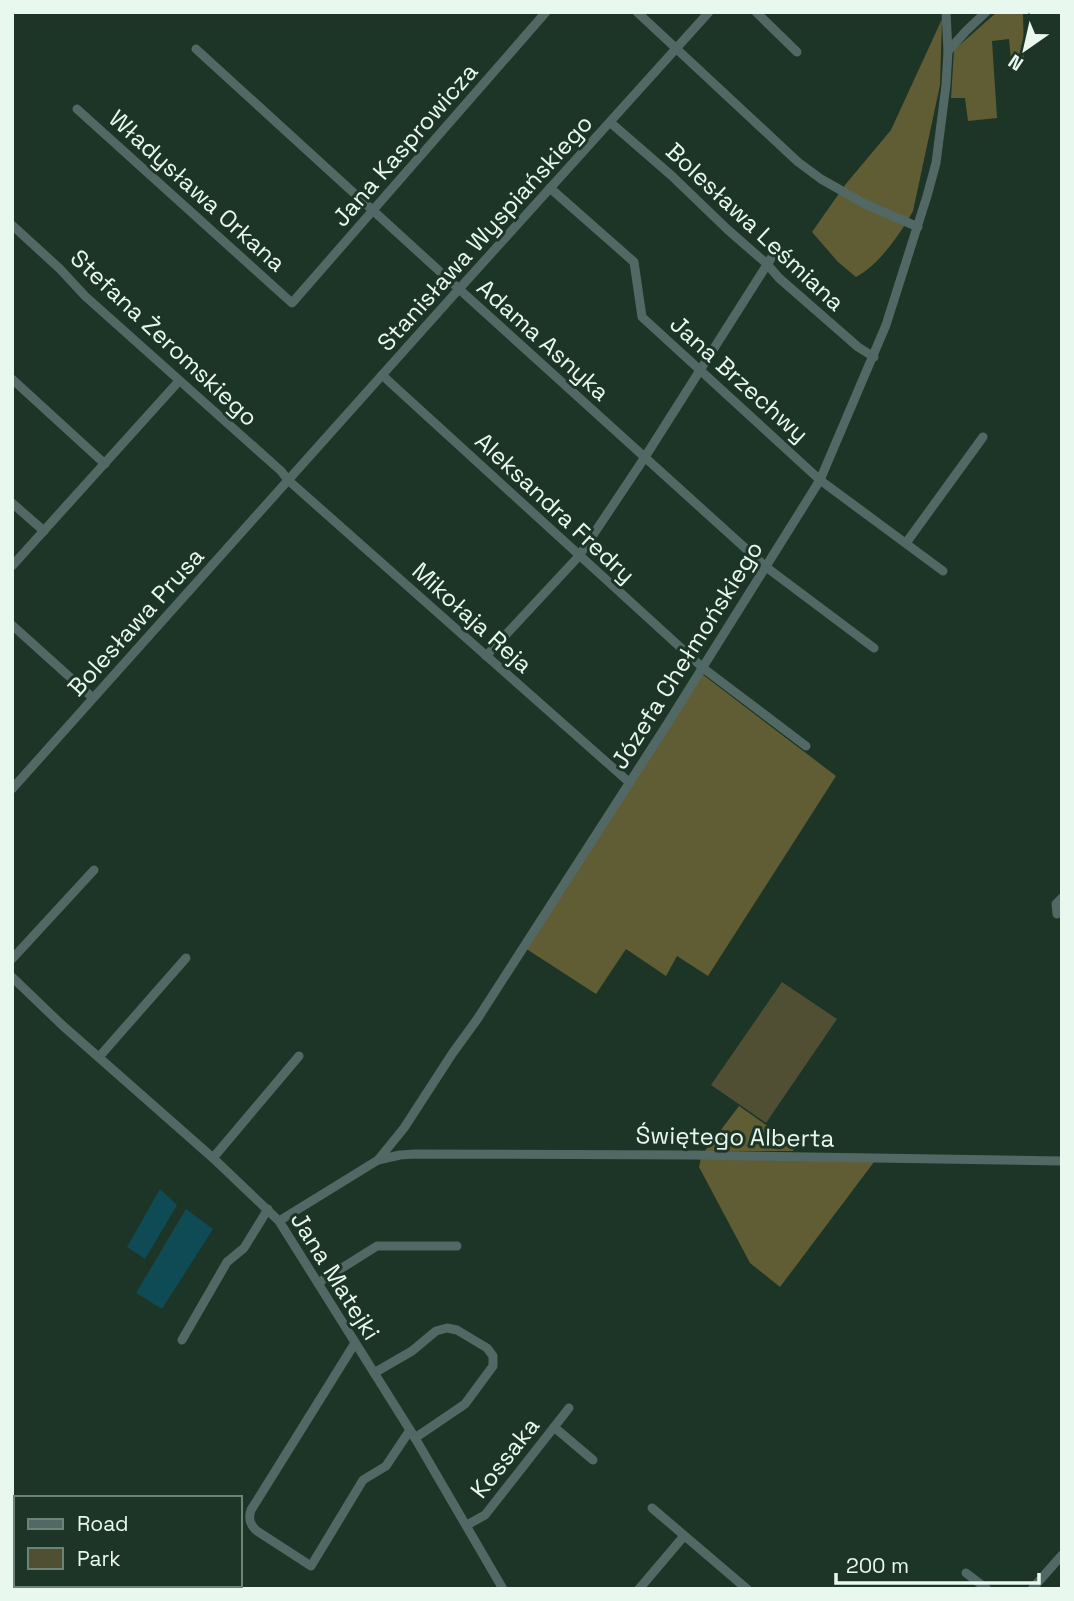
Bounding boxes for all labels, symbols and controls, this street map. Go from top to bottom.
north arrow [990,14,1060,84]
text: N [1004,49,1028,77]
street label: Jana Kasprowicza [325,56,484,233]
street label: Władysława Orkana [102,103,292,278]
street label: Stanisława Wyspiańskiego [370,108,599,357]
street label: Bolesława Leśmiana [659,136,851,318]
street label: Stefana Żeromskiego [64,243,265,433]
street label: Adama Asnyka [471,272,616,408]
street label: Jana Brzechwy [664,308,815,449]
street label: Aleksandra Fredry [469,425,642,590]
street label: Józefa Chełmońskiego [604,535,770,775]
street label: Bolesława Prusa [61,541,211,702]
street label: Mikołaja Reja [406,555,539,680]
street label: Świętego Alberta [635,1119,835,1154]
street label: Jana Matejki [284,1206,387,1346]
street label: Kossaka [463,1411,546,1504]
legend [14,1496,242,1587]
text: Road [77,1510,129,1537]
scale bar [836,1542,1039,1586]
text: Park [77,1545,121,1572]
text: 200 m [846,1552,909,1579]

